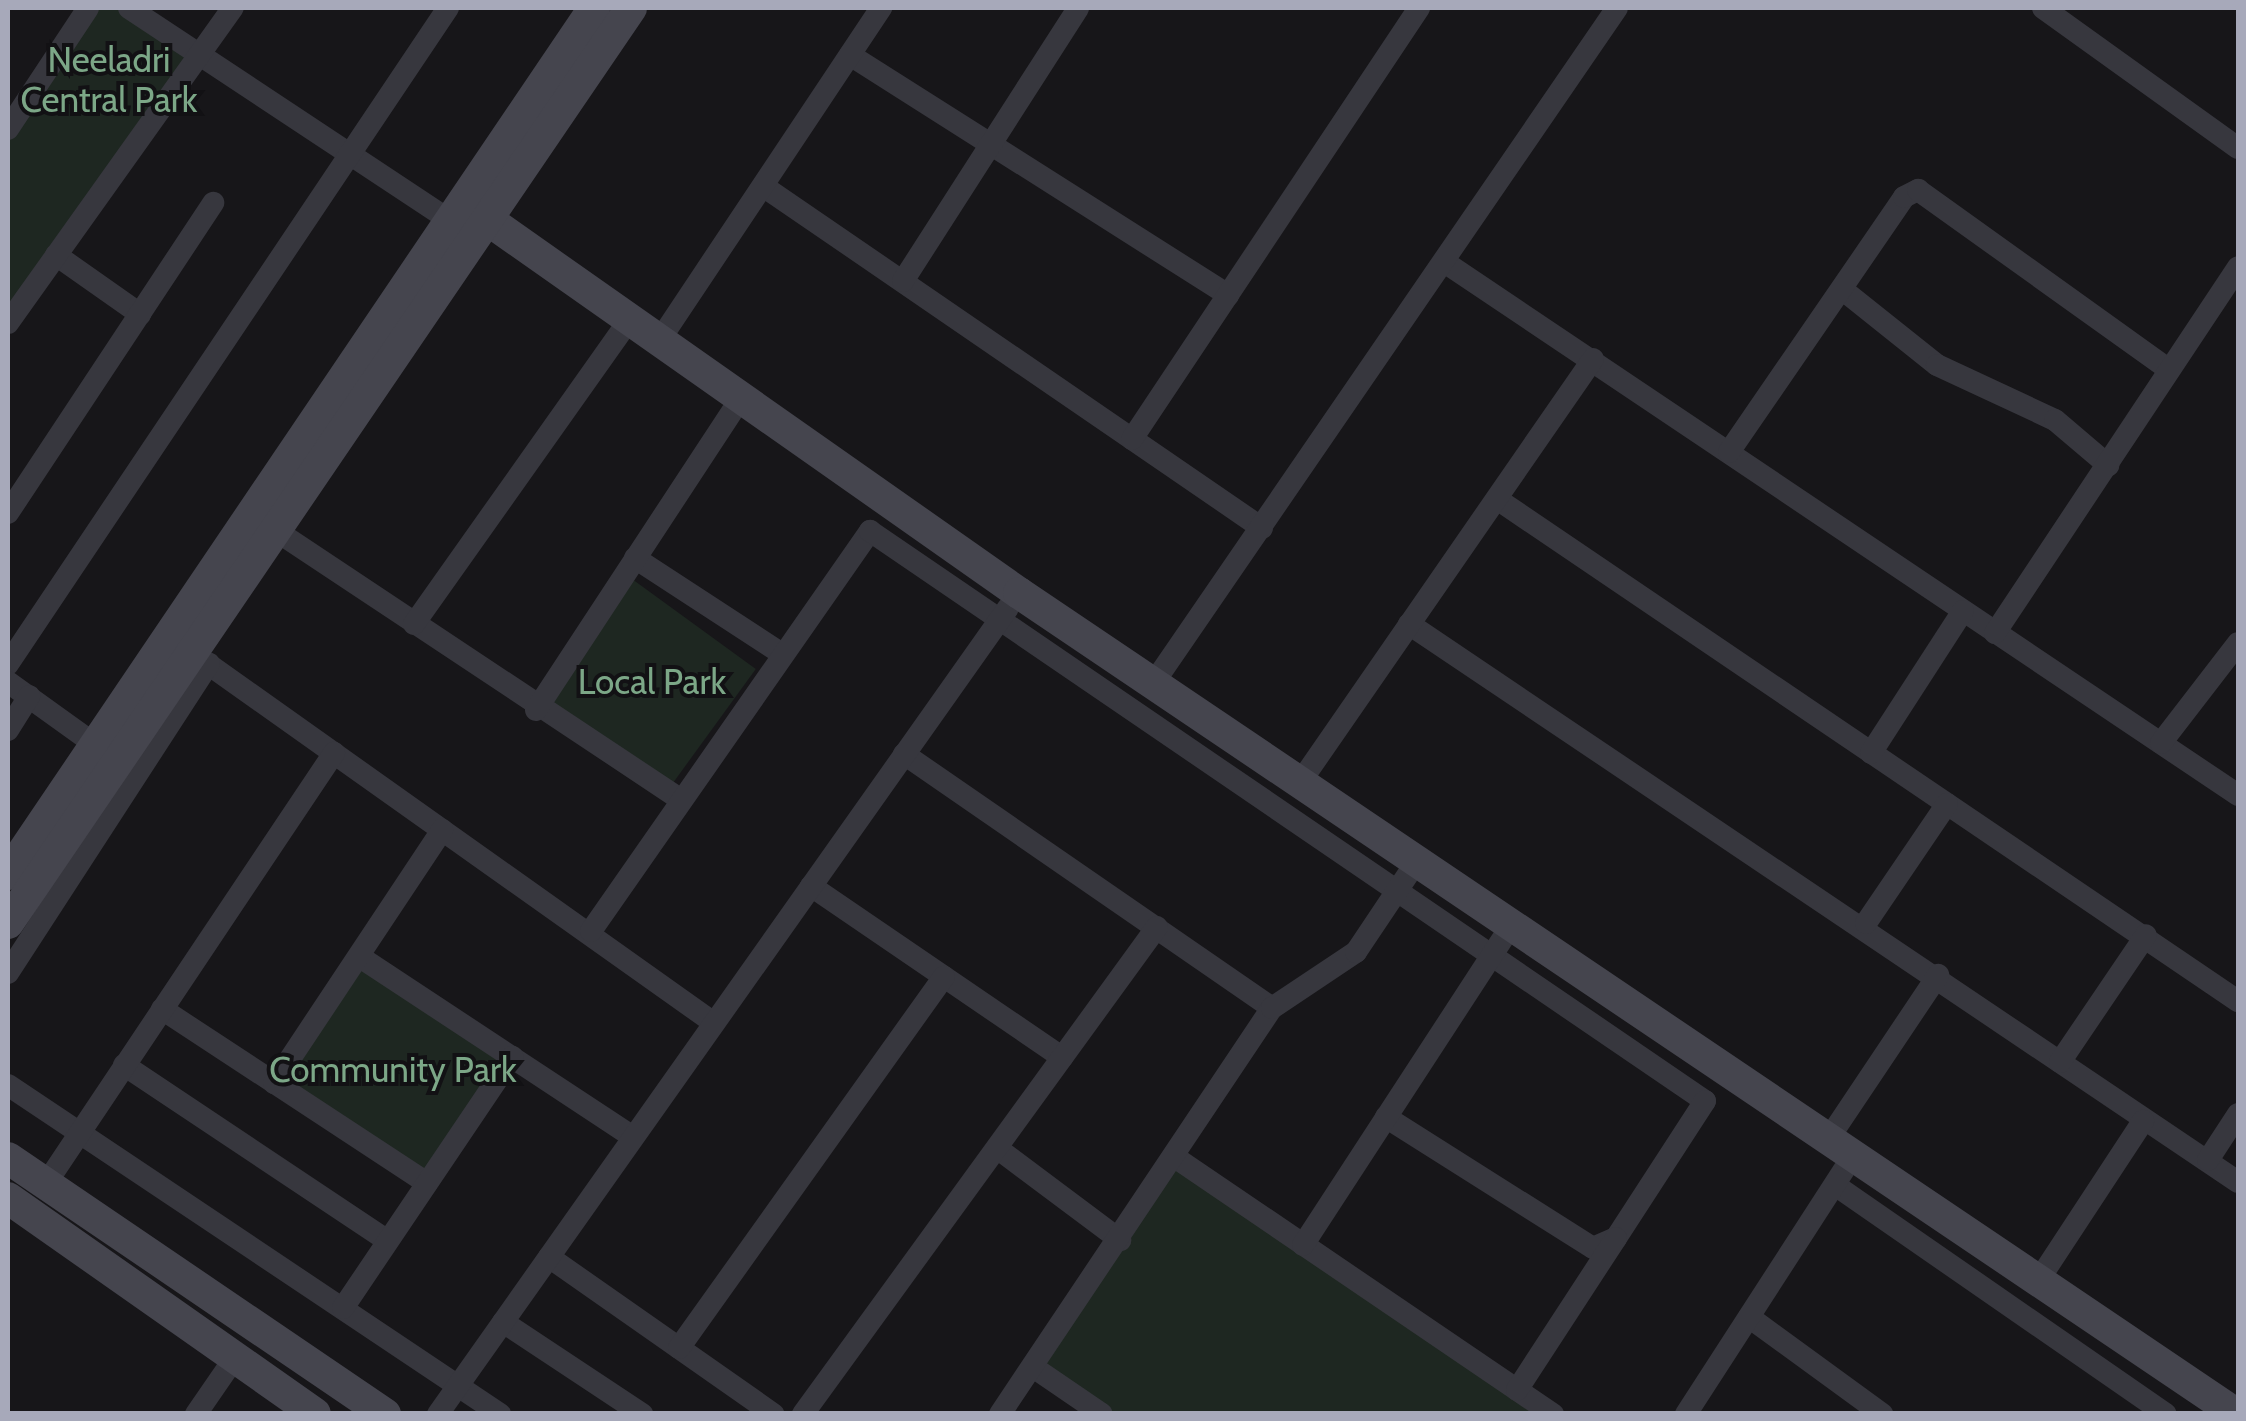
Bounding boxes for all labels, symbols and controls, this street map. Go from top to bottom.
park label: Neeladri Central Park [21,39,197,121]
park label: Local Park [578,661,726,703]
park label: Community Park [269,1049,517,1091]

